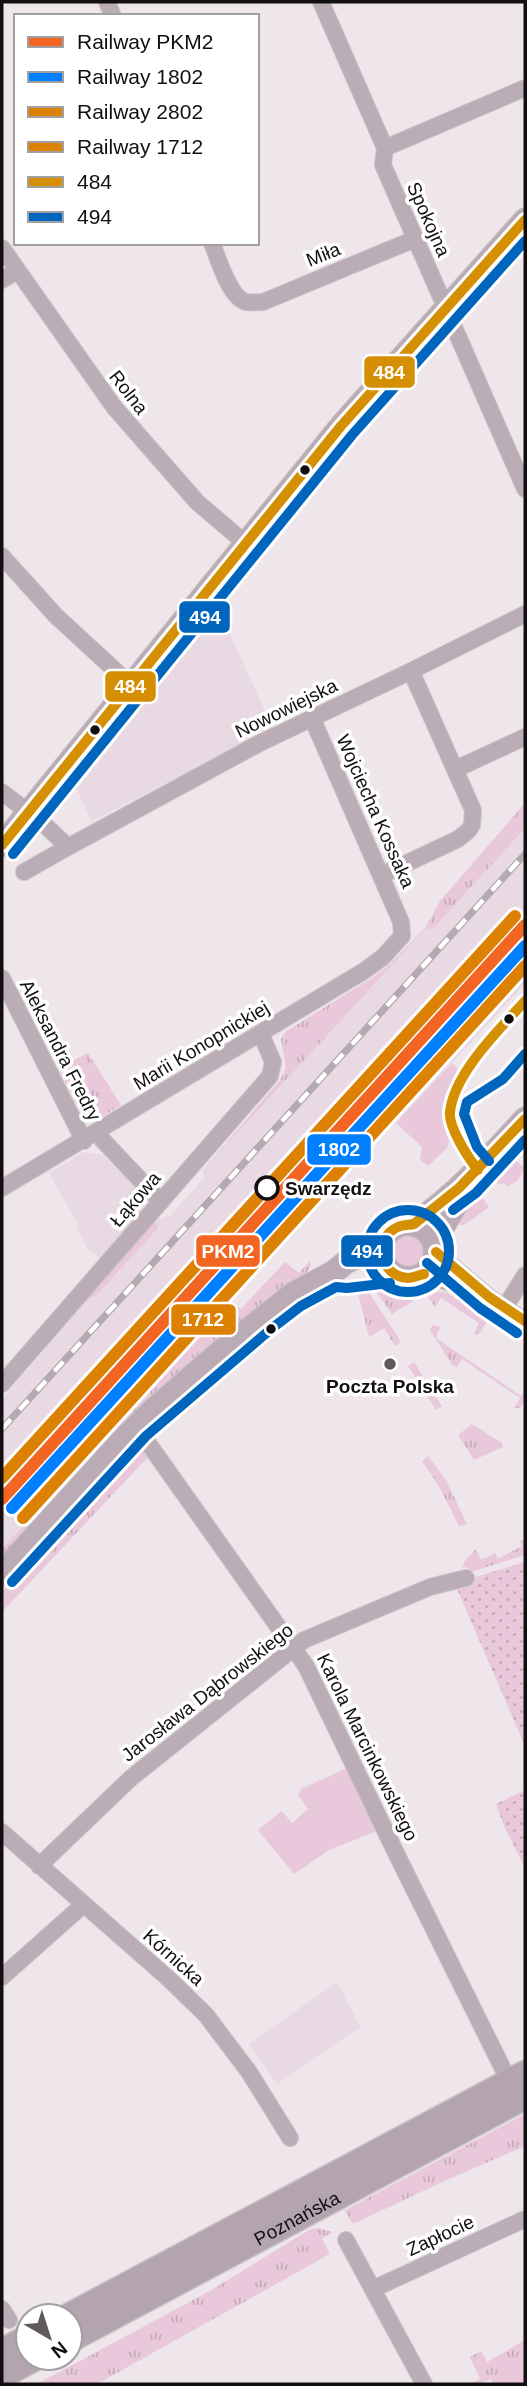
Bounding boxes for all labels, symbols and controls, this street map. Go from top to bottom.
legend [14,14,259,245]
text: Railway PKM2 [77,30,214,53]
text: Railway 1802 [77,65,203,88]
text: Railway 2802 [77,100,203,123]
text: Railway 1712 [77,135,203,158]
text: 484 [77,170,112,193]
street label: Spokojna [403,179,454,260]
text: 494 [77,205,112,228]
street label: Miła [303,238,344,271]
line badge: 484 [363,355,416,389]
text: 484 [373,362,405,383]
street label: Rolna [105,366,152,419]
unlabelled marker [298,463,312,477]
line badge: 494 [178,600,231,634]
text: 494 [189,607,221,628]
line badge: 484 [104,670,157,703]
street label: Nowowiejska [232,675,341,742]
text: 484 [114,676,146,697]
unlabelled marker [88,723,102,737]
street label: Wojciecha Kossaka [332,731,419,891]
street label: Aleksandra Fredry [16,976,105,1125]
street label: Marii Konopnickiej [130,997,273,1094]
unlabelled marker [502,1012,516,1026]
line badge: 1802 [306,1133,372,1166]
text: 1802 [318,1139,360,1160]
street label: Łąkowa [106,1167,165,1231]
marker: Swarzędz [255,1176,279,1200]
place label: Swarzędz [285,1178,372,1199]
line badge: PKM2 [195,1234,261,1268]
line badge: 494 [340,1234,394,1268]
text: PKM2 [202,1241,254,1262]
text: 494 [351,1241,383,1262]
line badge: 1712 [170,1303,237,1336]
text: 1712 [182,1309,224,1330]
unlabelled marker [264,1322,278,1336]
marker: Poczta Polska [382,1356,398,1372]
place label: Poczta Polska [326,1376,454,1397]
street label: Jarosława Dąbrowskiego [118,1619,297,1766]
street label: Karola Marcinkowskiego [313,1650,422,1844]
street label: Kórnicka [139,1925,208,1990]
street label: Poznańska [250,2187,344,2250]
street label: Zapłocie [403,2211,477,2260]
north arrow [14,2302,84,2372]
text: N [47,2337,71,2362]

